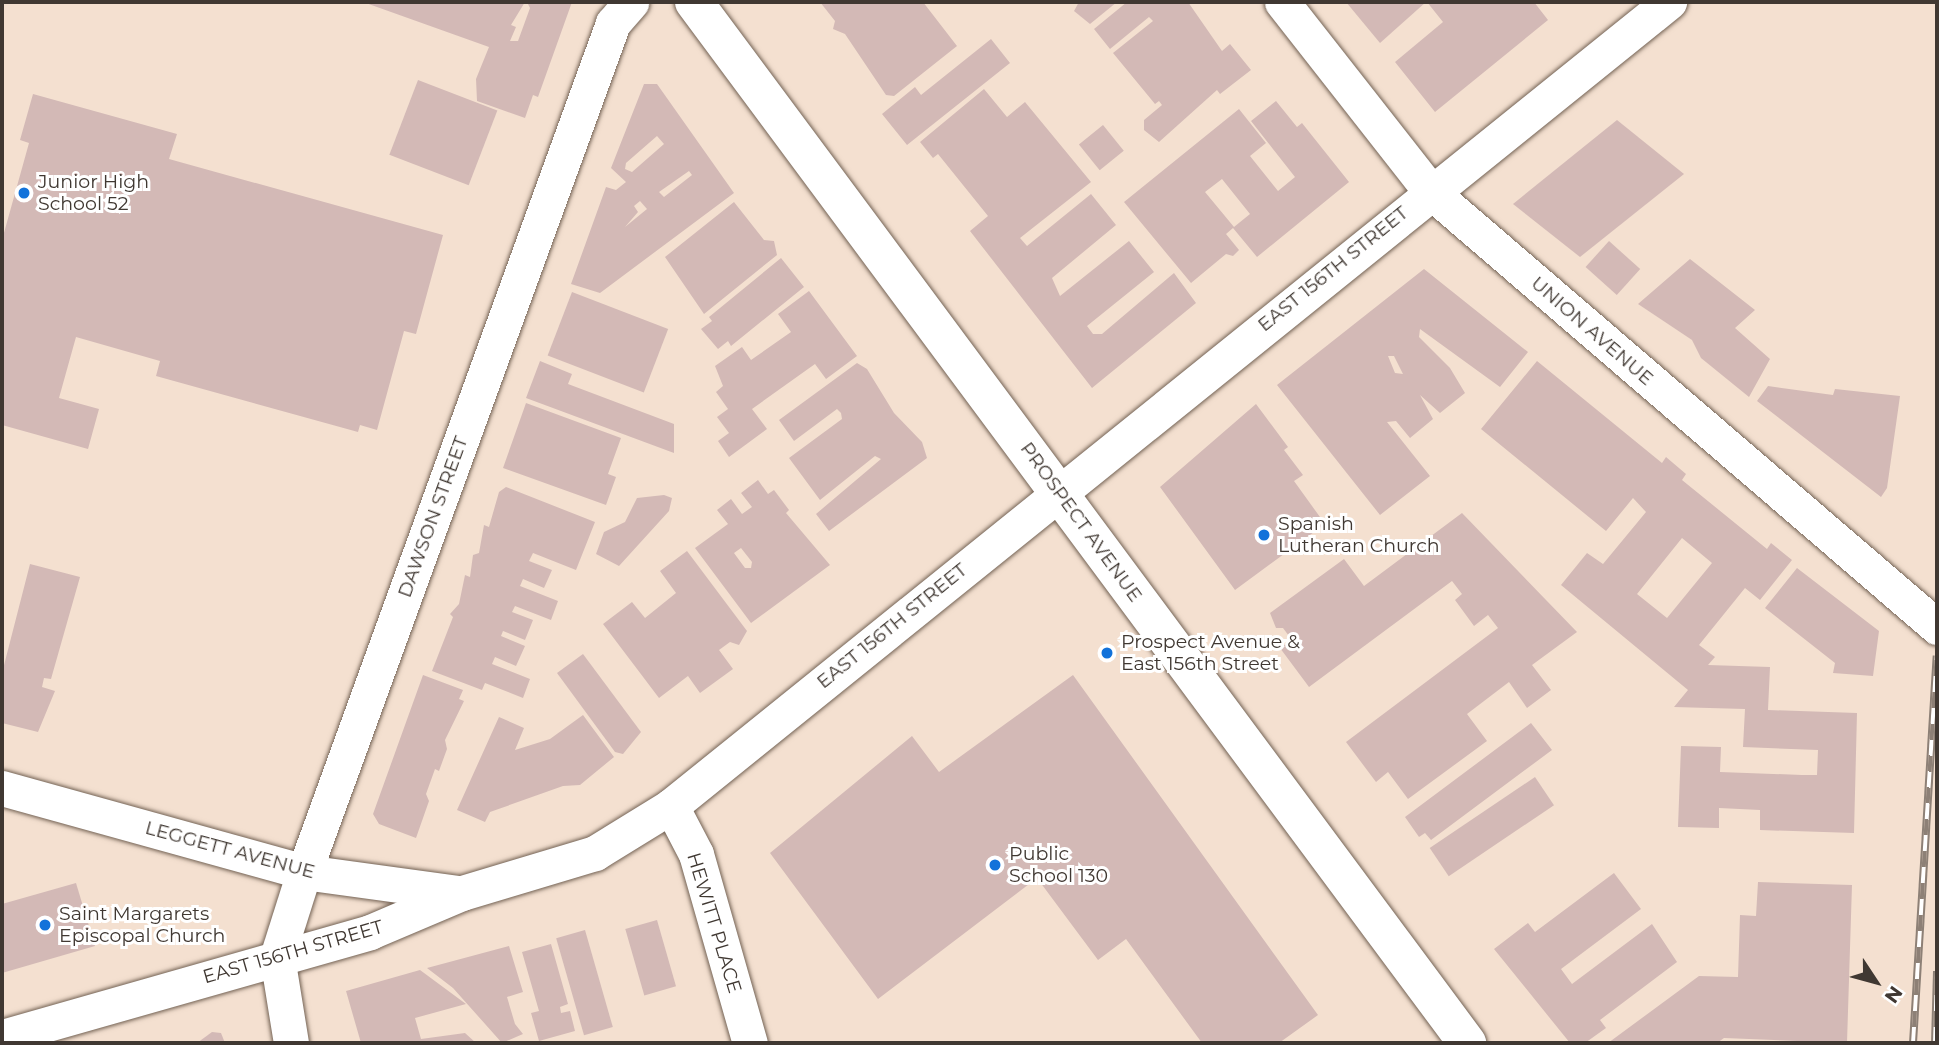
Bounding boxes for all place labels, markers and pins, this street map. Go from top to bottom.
place label: Junior High School 52 [38,171,149,215]
marker: Junior High School 52 [16,185,32,201]
place label: Spanish Lutheran Church [1278,513,1440,557]
marker: Spanish Lutheran Church [1256,527,1272,543]
place label: Prospect Avenue & East 156th Street [1121,631,1300,675]
marker: Prospect Avenue & East 156th Street [1099,645,1115,661]
place label: Public School 130 [1009,843,1108,887]
marker: Public School 130 [987,857,1003,873]
place label: Saint Margarets Episcopal Church [59,903,225,947]
marker: Saint Margarets Episcopal Church [37,917,53,933]

